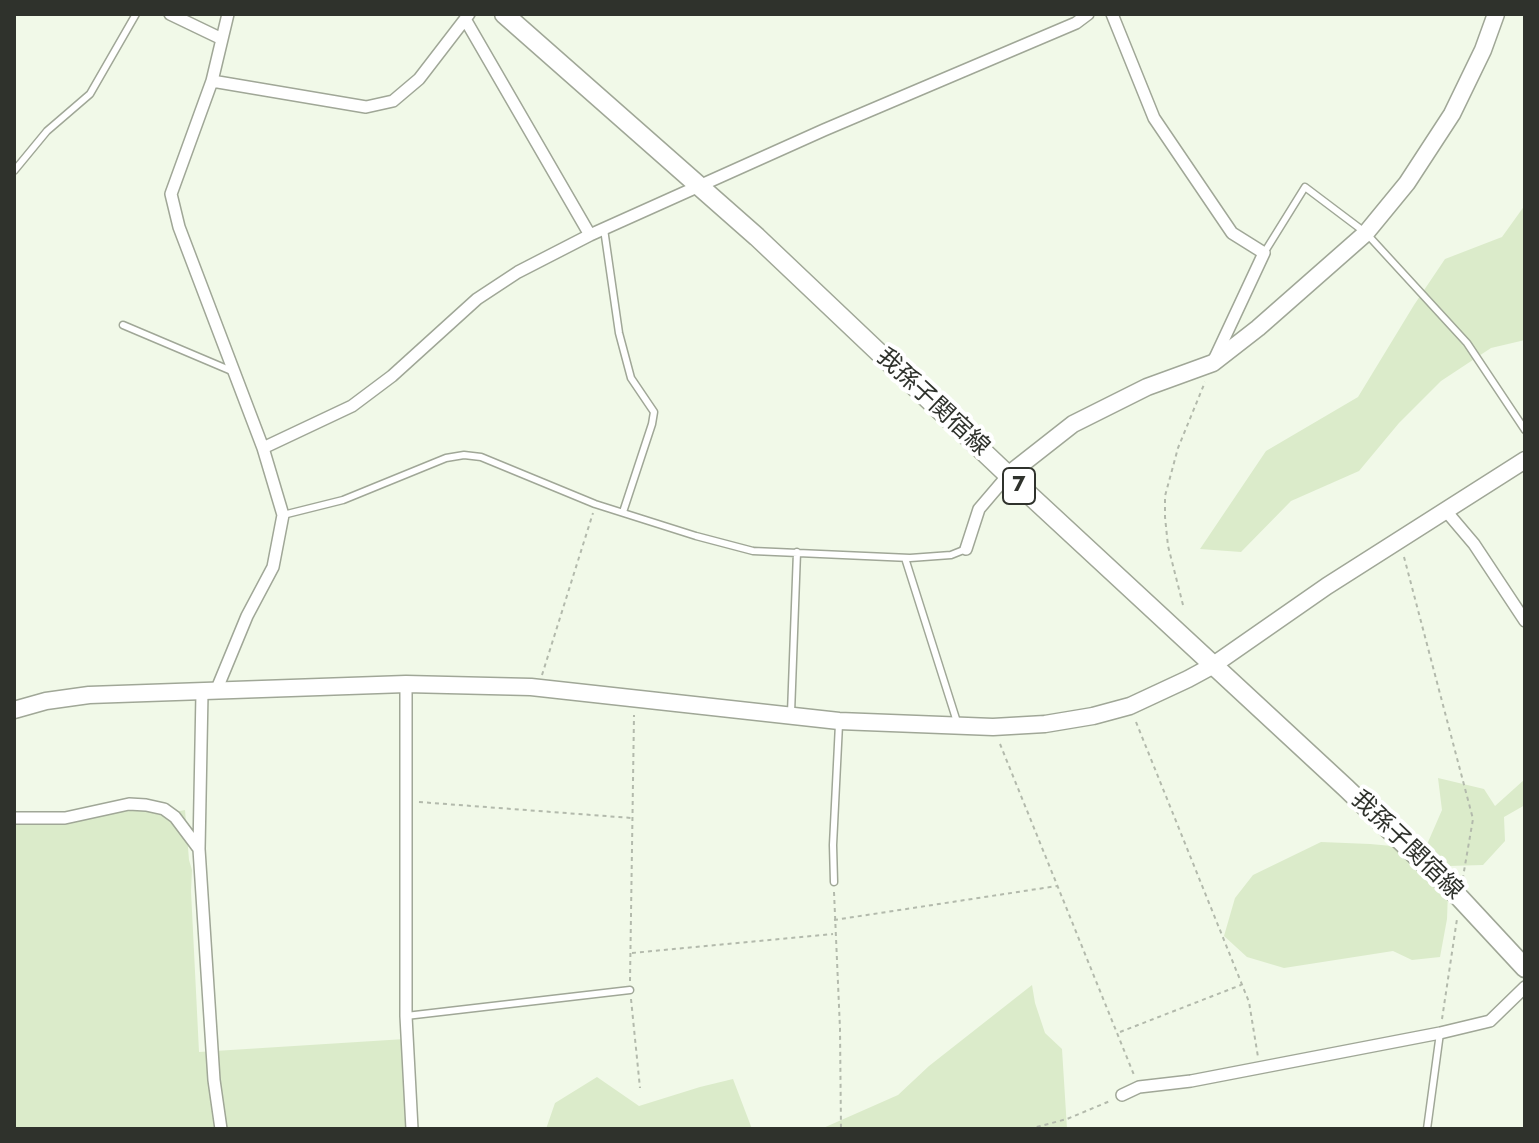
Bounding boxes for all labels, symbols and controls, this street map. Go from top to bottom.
street label: 我孫子関宿線 [870,343,994,463]
road number: 7 [1003,468,1035,504]
street label: 我孫子関宿線 [1344,786,1468,906]

